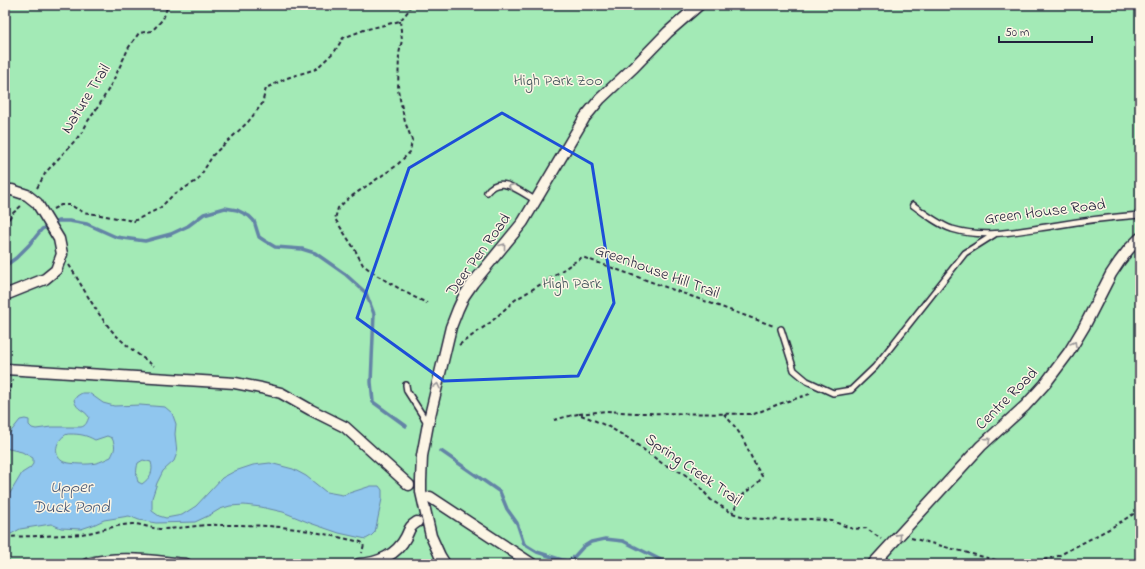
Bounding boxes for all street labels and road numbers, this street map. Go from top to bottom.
street label: Nature Trail [55,59,117,139]
street label: Green House Road [983,193,1107,231]
street label: Deer Pen Road [440,209,517,302]
street label: Greenhouse Hill Trail [591,238,723,306]
street label: Centre Road [970,362,1044,436]
street label: Spring Creek Trail [640,428,747,513]

